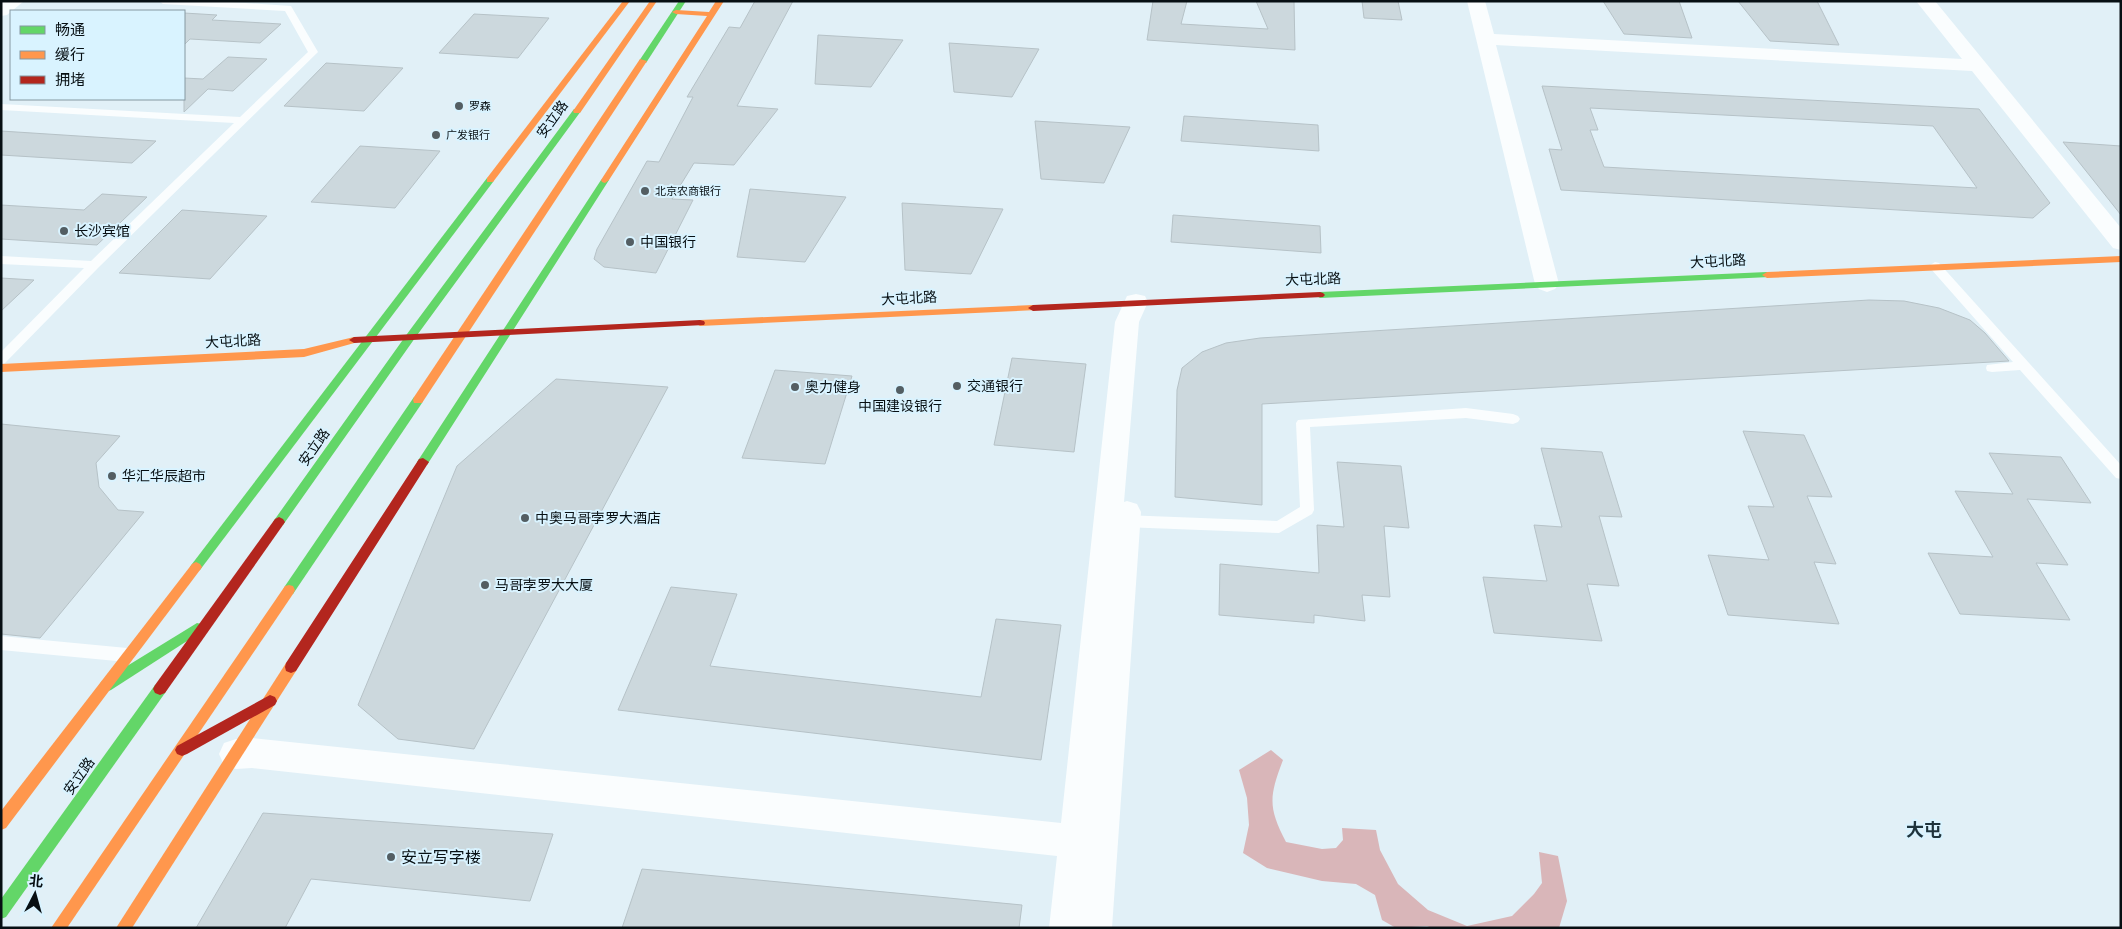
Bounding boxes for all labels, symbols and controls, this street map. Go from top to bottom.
legend [10,10,185,100]
text: 畅通 [55,21,85,39]
text: 缓行 [55,46,85,64]
text: 拥堵 [55,71,85,89]
street label: 安立路 [533,97,571,141]
marker: 罗森 [453,100,465,112]
place label: 罗森 [469,100,491,113]
marker: 广发银行 [430,129,442,141]
place label: 广发银行 [446,129,490,142]
marker: 北京农商银行 [639,185,651,197]
place label: 北京农商银行 [655,185,721,198]
place label: 长沙宾馆 [74,223,130,239]
marker: 长沙宾馆 [58,225,70,237]
place label: 中国银行 [640,234,696,250]
marker: 中国银行 [624,236,636,248]
street label: 大屯北路 [1690,252,1746,270]
street label: 大屯北路 [1285,270,1341,288]
street label: 大屯北路 [881,289,937,307]
street label: 大屯北路 [205,332,261,350]
place label: 交通银行 [967,378,1023,394]
place label: 奥力健身 [805,379,861,395]
marker: 交通银行 [951,380,963,392]
marker: 奥力健身 [789,381,801,393]
marker: 中国建设银行 [894,384,906,396]
place label: 中国建设银行 [858,398,942,414]
street label: 安立路 [295,425,333,469]
place label: 华汇华辰超市 [122,468,206,484]
marker: 华汇华辰超市 [106,470,118,482]
place label: 中奥马哥孛罗大酒店 [535,510,661,526]
marker: 中奥马哥孛罗大酒店 [519,512,531,524]
place label: 马哥孛罗大大厦 [495,577,593,593]
marker: 马哥孛罗大大厦 [479,579,491,591]
street label: 安立路 [60,754,98,798]
district label: 大屯 [1906,819,1942,840]
place label: 安立写字楼 [401,848,481,867]
marker: 安立写字楼 [385,851,397,863]
north arrow [10,869,60,919]
text: 北 [29,872,44,890]

